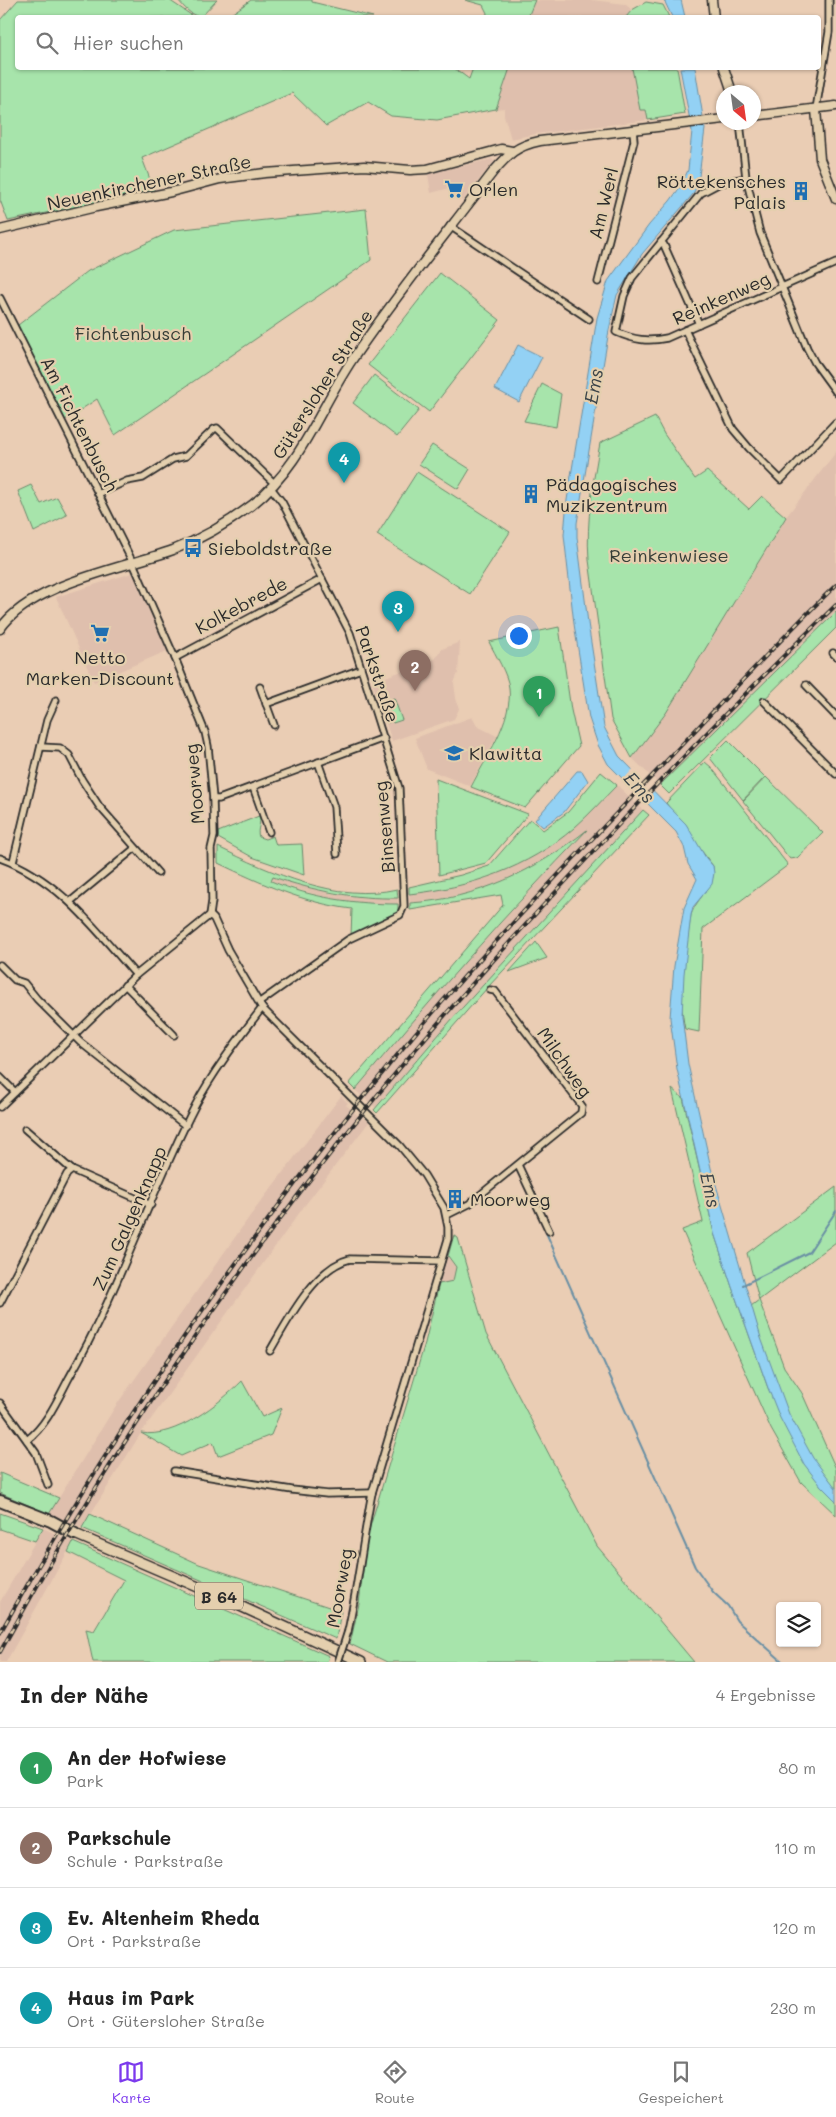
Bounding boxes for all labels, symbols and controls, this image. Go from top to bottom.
search box [15,15,821,70]
icon: search [33,29,61,57]
text: Hier suchen [73,30,184,55]
north arrow [716,85,761,130]
street label: Neuenkirchener Straße [45,149,253,215]
street label: Am Werl [583,165,623,241]
place label: Röttekensches Palais [657,169,786,214]
place label: Orlen [469,177,518,201]
supermarket icon: Orlen [443,178,465,200]
building icon: Röttekensches Palais [790,180,812,202]
street label: Reinkenweg [668,266,774,330]
street label: Gütersloher Straße [266,305,378,463]
park label: Fichtenbusch [75,321,191,345]
street label: Am Fichtenbusch [36,352,124,496]
water label: Ems [578,366,608,406]
pin: 4 [328,442,360,483]
place label: Pädagogisches Muzikzentrum [546,472,677,517]
building icon: Pädagogisches Muzikzentrum [520,483,542,505]
place label: Sieboldstraße [208,536,332,560]
bus stop icon: Sieboldstraße [182,537,204,559]
park label: Reinkenwiese [609,543,729,567]
street label: Kolkebrede [191,571,291,639]
pin: 3 [382,591,414,632]
supermarket icon: Netto Marken-Discount [89,622,111,644]
street label: Parkstraße [350,623,406,725]
your location [506,623,532,649]
place label: Netto Marken-Discount [26,645,174,690]
pin: 2 [399,650,431,691]
pin: 1 [523,676,555,717]
place label: Klawitta [469,741,542,765]
school or university icon: Klawitta [443,742,465,764]
street label: Moorweg [179,743,209,825]
water label: Ems [619,766,661,808]
street label: Binsenweg [368,780,400,874]
street label: Milchweg [532,1022,598,1102]
street label: Zum Galgenknapp [86,1142,172,1294]
water label: Ems [695,1170,727,1210]
place label: Moorweg [470,1187,550,1211]
building icon: Moorweg [444,1188,466,1210]
street label: Moorweg [320,1546,358,1630]
road number: B 64 [195,1582,243,1610]
map controls [776,1602,821,1647]
button: layers [776,1602,821,1647]
text: In der Nähe [20,1681,148,1708]
text: 4 Ergebnisse [716,1684,816,1705]
text: An der Hofwiese [67,1745,226,1770]
text: 1 [32,1757,40,1778]
text: 80 m [779,1757,816,1778]
text: Park [67,1770,103,1791]
text: Parkschule [67,1825,171,1850]
text: 2 [32,1837,40,1858]
text: 110 m [774,1837,816,1858]
text: Schule · Parkstraße [67,1850,223,1871]
text: Ev. Altenheim Rheda [67,1905,260,1930]
text: 3 [31,1917,41,1938]
text: 120 m [772,1917,816,1938]
text: Ort · Parkstraße [67,1930,201,1951]
text: Haus im Park [67,1985,194,2010]
text: 4 [31,1997,41,2018]
text: 230 m [770,1997,816,2018]
text: Ort · Gütersloher Straße [67,2010,265,2031]
tab: Karte [112,2058,151,2107]
tab: Route [375,2058,415,2107]
tab: Gespeichert [639,2058,724,2107]

